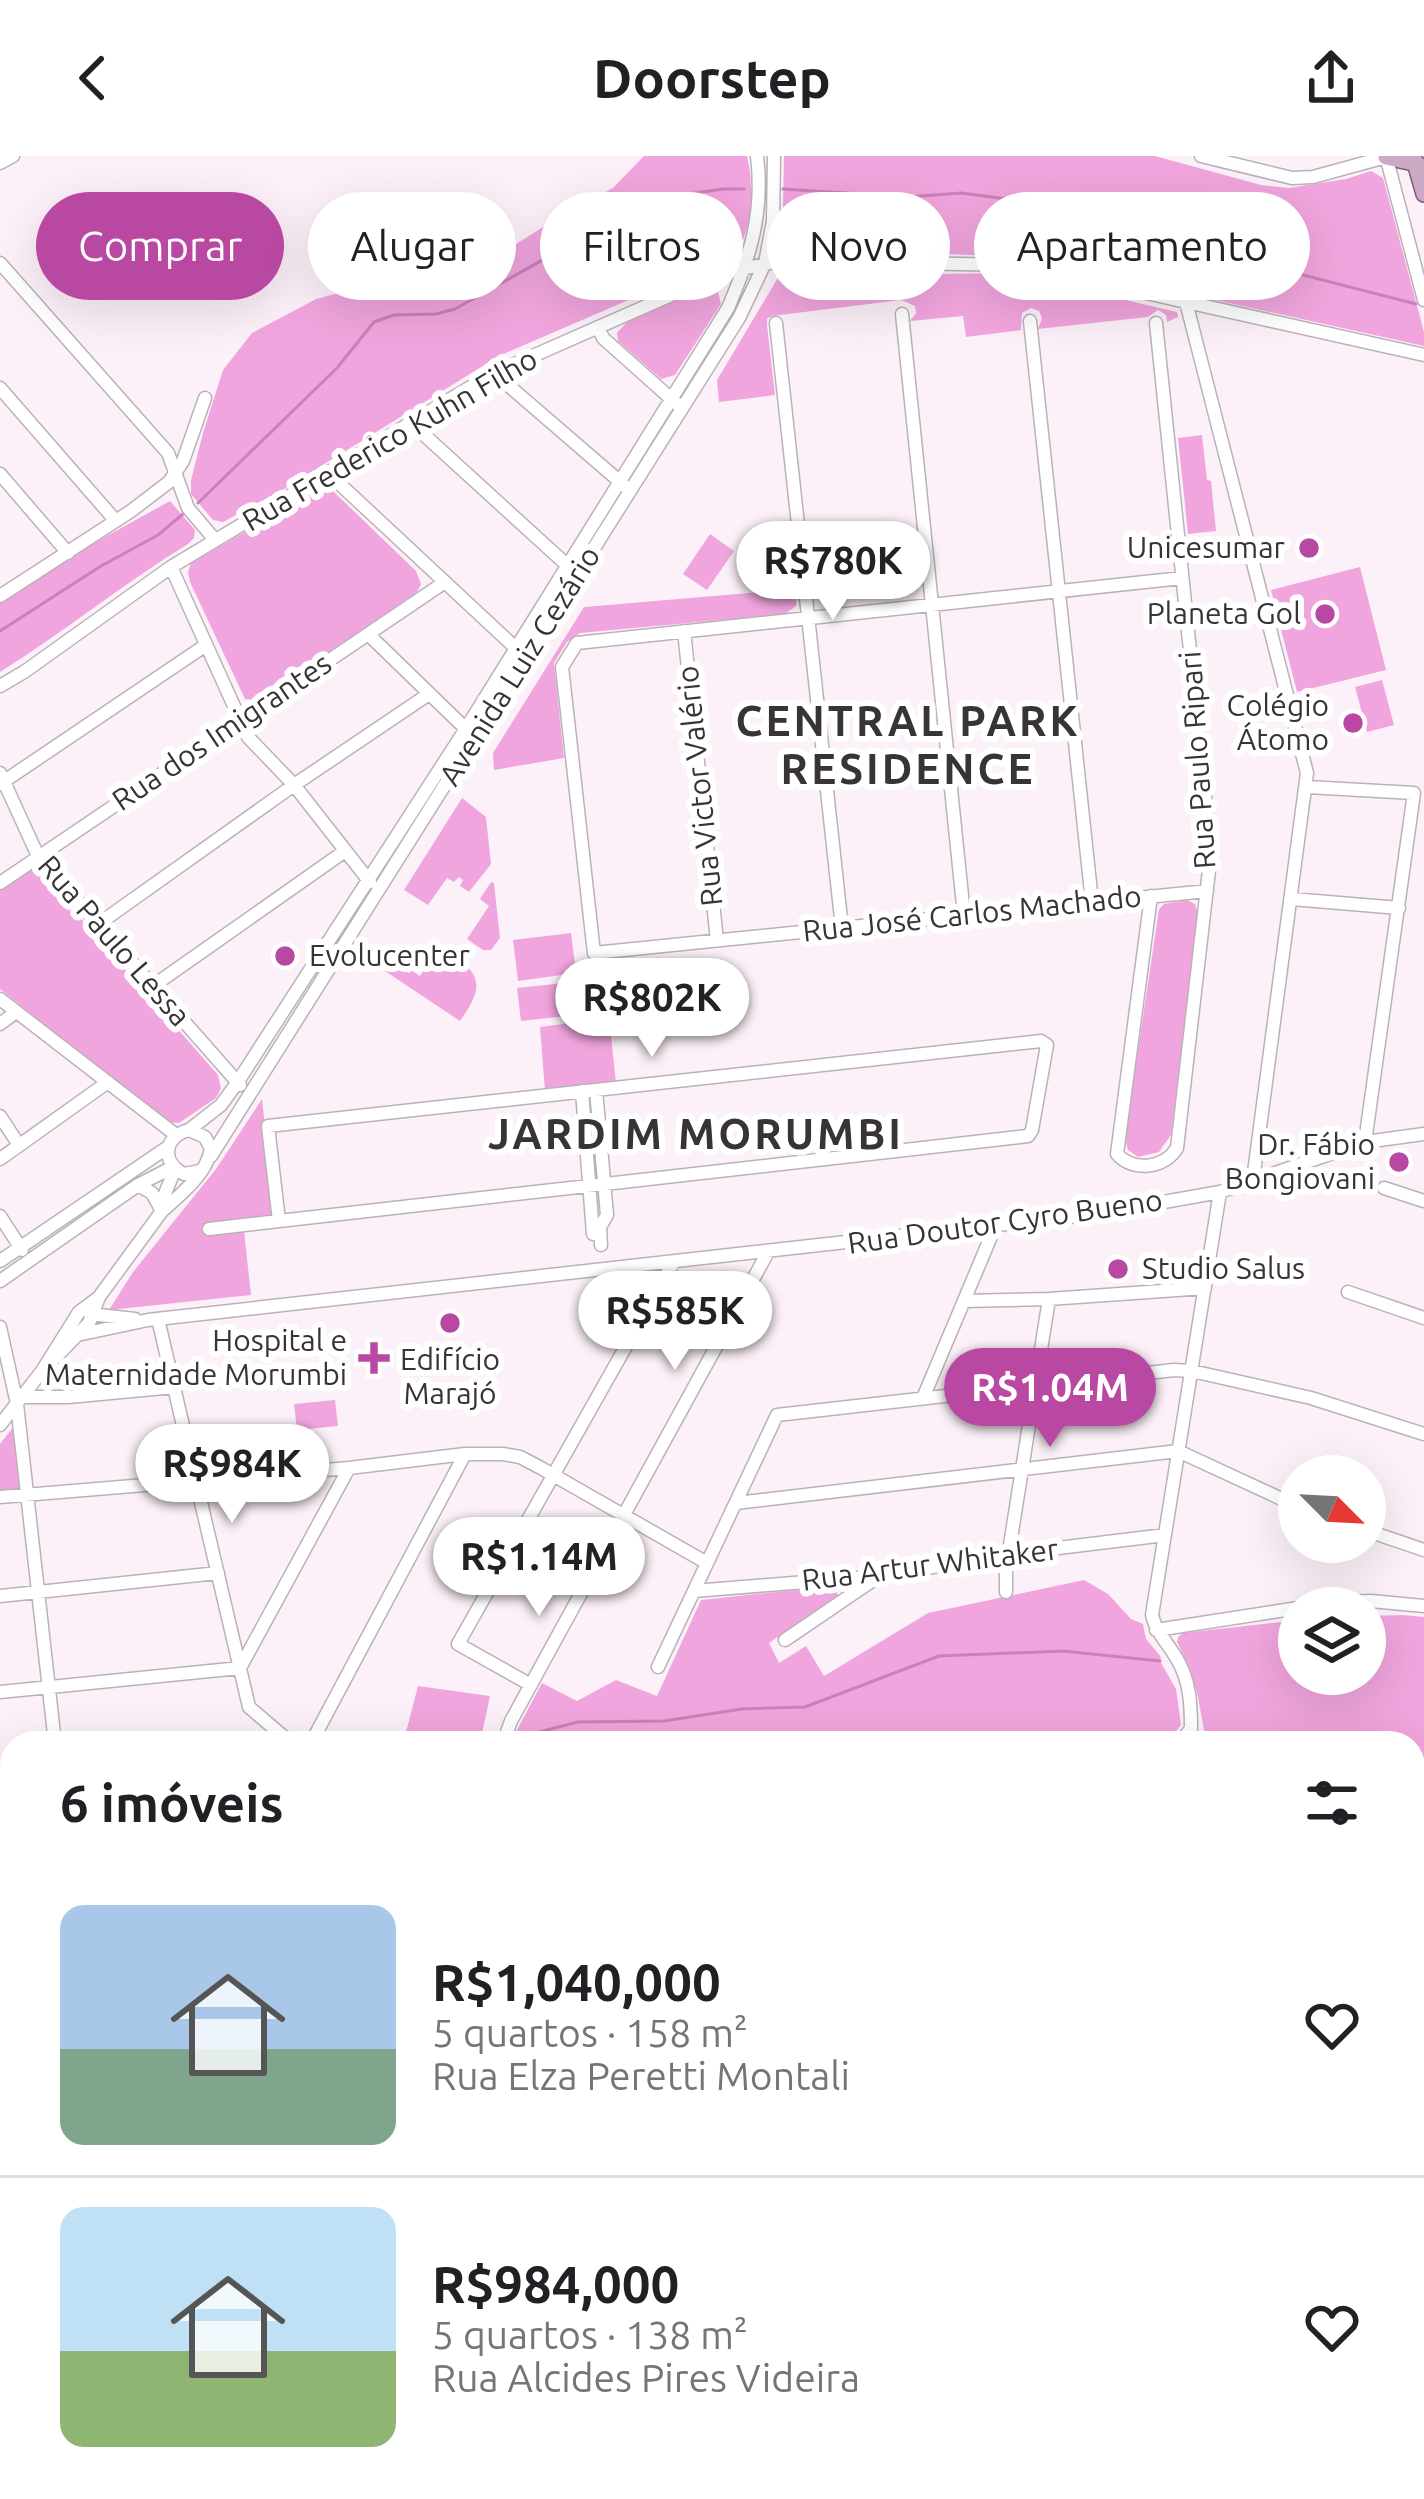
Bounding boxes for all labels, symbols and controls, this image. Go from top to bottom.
icon: back [60,45,126,111]
icon: share [1298,45,1364,111]
text: Doorstep [593,48,831,108]
chip: Comprar [36,192,284,300]
chip: Alugar [308,192,516,300]
chip: Filtros [540,192,743,300]
chip: Novo [767,192,950,300]
chip: Apartamento [974,192,1310,300]
street label: Rua Frederico Kuhn Filho [236,341,543,537]
pin: R$780K [735,521,931,623]
place label: Unicesumar [1127,530,1286,564]
marker: Unicesumar [1296,535,1322,561]
text: R$780K [763,538,903,581]
street label: Avenida Luiz Cezário [432,540,606,791]
place label: Planeta Gol [1147,596,1301,630]
marker: Planeta Gol [1312,601,1338,627]
street label: Rua dos Imigrantes [106,645,337,817]
street label: Rua Paulo Ripari [1172,650,1222,870]
street label: Rua Victor Valério [669,664,729,908]
place label: Colégio Átomo [1227,688,1329,756]
district label: CENTRAL PARK RESIDENCE [736,697,1080,792]
marker: Colégio Átomo [1340,710,1366,736]
street label: Rua Paulo Lessa [32,848,198,1032]
street label: Rua José Carlos Machado [801,878,1143,948]
place label: Evolucenter [309,938,470,972]
marker: Evolucenter [272,943,298,969]
pin: R$802K [554,958,750,1060]
text: R$802K [582,975,722,1018]
district label: JARDIM MORUMBI [488,1110,904,1157]
place label: Dr. Fábio Bongiovani [1225,1127,1375,1195]
marker: Dr. Fábio Bongiovani [1386,1149,1412,1175]
street label: Rua Doutor Cyro Bueno [845,1182,1164,1260]
place label: Studio Salus [1142,1251,1305,1285]
marker: Studio Salus [1105,1256,1131,1282]
pin: R$585K [577,1271,773,1373]
text: R$585K [605,1288,745,1331]
marker: Edifício Marajó [437,1310,463,1336]
place label: Hospital e Maternidade Morumbi [45,1323,347,1391]
marker: Hospital e Maternidade Morumbi [358,1342,390,1374]
place label: Edifício Marajó [400,1342,500,1410]
pin: R$1.04M [939,1348,1161,1450]
text: R$1.04M [971,1365,1129,1408]
pin: R$984K [134,1424,330,1526]
text: R$984K [162,1441,302,1484]
north arrow [1278,1455,1386,1563]
map controls [1278,1455,1386,1695]
pin: R$1.14M [428,1517,650,1619]
street label: Rua Artur Whitaker [800,1531,1061,1597]
text: R$1.14M [460,1534,618,1577]
button: layers [1278,1587,1386,1695]
icon: filters [1299,1770,1365,1836]
text: 6 imóveis [60,1774,283,1832]
icon: home [156,1953,300,2097]
text: R$1,040,000 [432,1953,721,2011]
icon: heart [1299,1992,1365,2058]
text: 5 quartos · 158 m² [432,2011,748,2054]
text: Rua Elza Peretti Montali [432,2054,850,2097]
icon: home [156,2255,300,2399]
text: R$984,000 [432,2255,679,2313]
icon: heart [1299,2294,1365,2360]
text: 5 quartos · 138 m² [432,2313,748,2356]
text: Rua Alcides Pires Videira [432,2356,860,2399]

